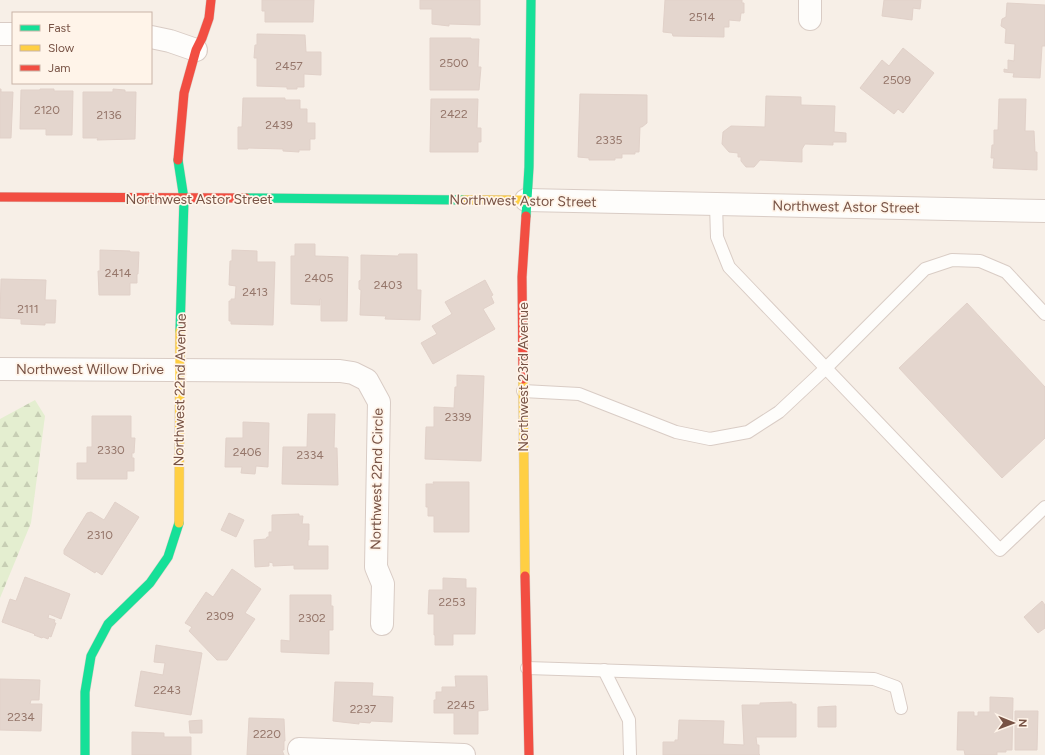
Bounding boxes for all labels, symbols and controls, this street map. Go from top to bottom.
house number: 2514 [689,10,716,24]
legend [12,12,152,84]
text: Fast [48,21,71,35]
text: Slow [48,41,75,55]
house number: 2500 [440,56,469,70]
house number: 2457 [275,59,303,73]
text: Jam [48,61,71,75]
house number: 2509 [883,73,911,87]
house number: 2120 [34,103,60,117]
house number: 2422 [440,107,468,121]
house number: 2136 [97,108,122,122]
house number: 2439 [265,118,293,132]
house number: 2335 [596,133,622,147]
street label: Northwest Astor Street [125,191,273,208]
street label: Northwest Astor Street [449,191,597,211]
street label: Northwest Astor Street [772,197,920,217]
house number: 2414 [105,266,132,280]
house number: 2405 [305,271,333,285]
house number: 2403 [374,278,402,292]
house number: 2413 [242,285,268,299]
house number: 2111 [17,302,39,316]
street label: Northwest 23rd Avenue [515,302,532,452]
street label: Northwest 22nd Avenue [170,313,190,467]
street label: Northwest Willow Drive [16,361,164,378]
street label: Northwest 22nd Circle [367,408,387,550]
house number: 2339 [445,410,471,424]
house number: 2330 [97,443,125,457]
house number: 2406 [233,445,262,459]
house number: 2334 [296,448,324,462]
house number: 2310 [87,528,113,542]
house number: 2253 [439,595,465,609]
house number: 2309 [206,609,234,623]
house number: 2302 [298,611,326,625]
house number: 2243 [153,683,181,697]
house number: 2245 [447,698,475,712]
house number: 2237 [350,702,377,716]
north arrow [993,703,1033,743]
house number: 2234 [7,710,35,724]
text: N [1016,719,1029,728]
house number: 2220 [253,727,281,741]

